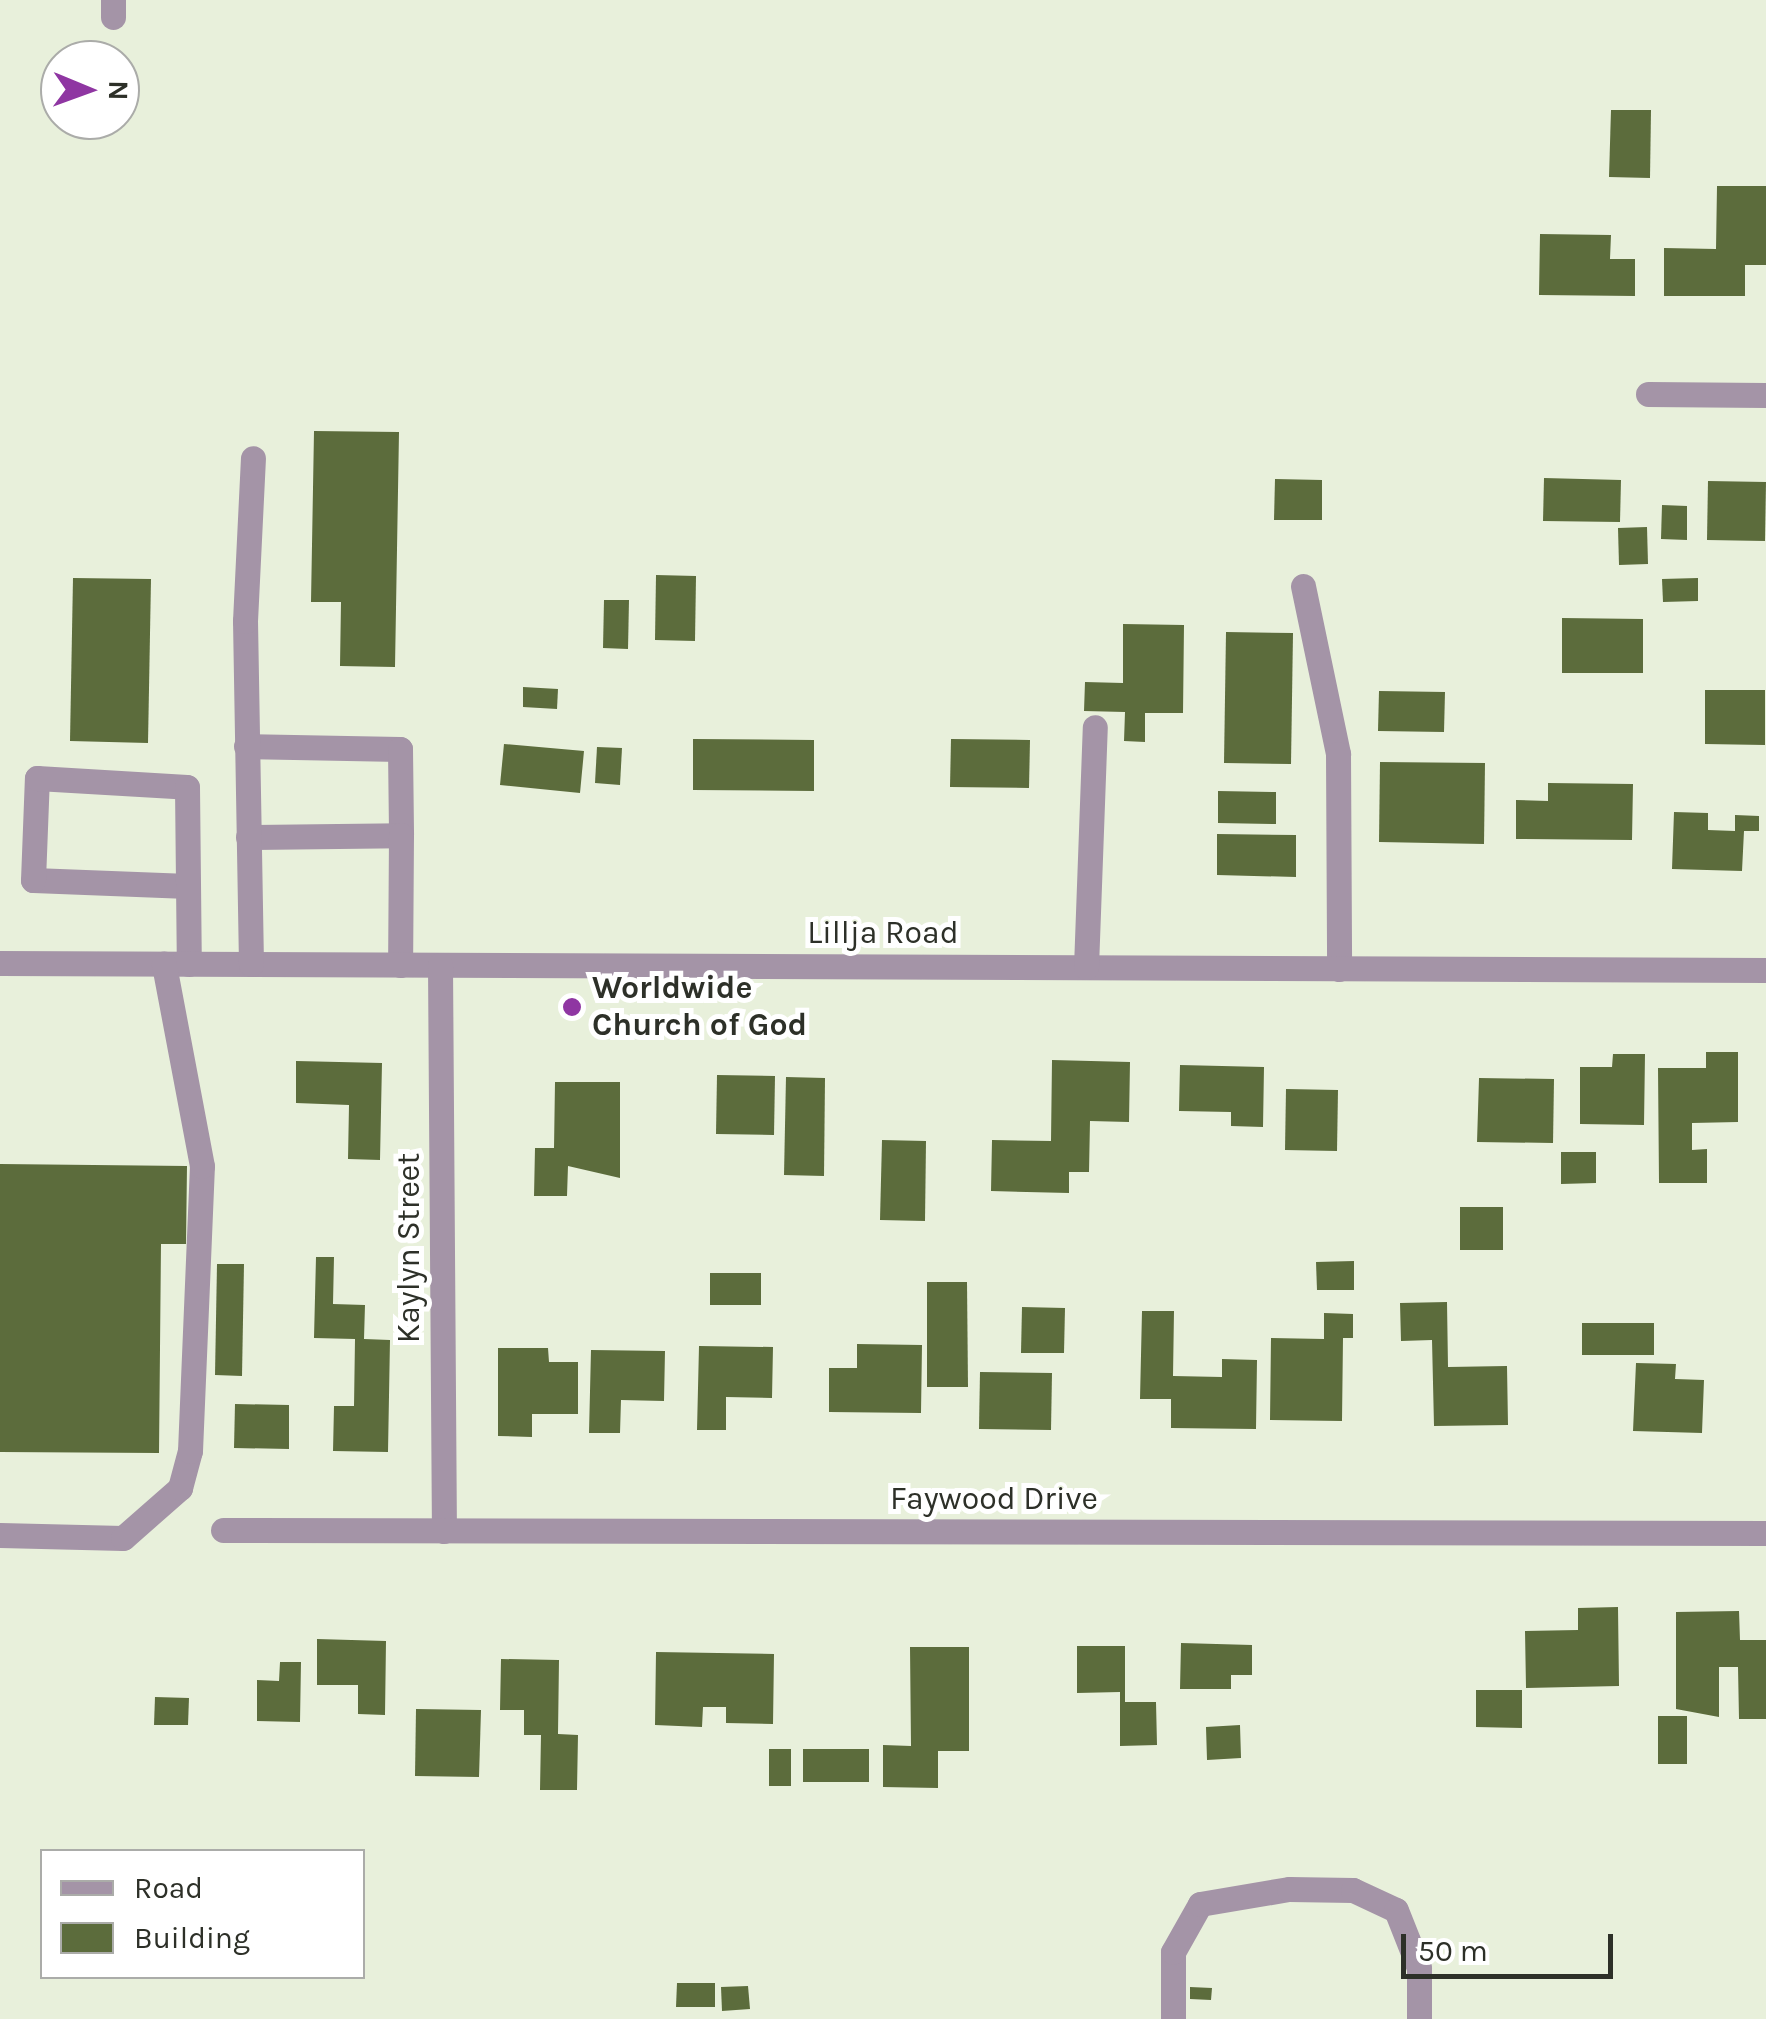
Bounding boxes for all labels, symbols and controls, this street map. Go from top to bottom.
north arrow [40,40,140,140]
text: N [102,80,135,101]
street label: Lillja Road [807,914,959,952]
place label: Worldwide Church of God [592,970,807,1045]
marker: Worldwide Church of God [561,996,583,1018]
street label: Kaylyn Street [390,1153,428,1343]
street label: Faywood Drive [890,1480,1098,1518]
legend [40,1849,365,1979]
text: Road [134,1870,203,1906]
scale bar [1406,1914,1618,1976]
text: Building [134,1920,250,1956]
text: 50 m [1418,1933,1488,1969]

